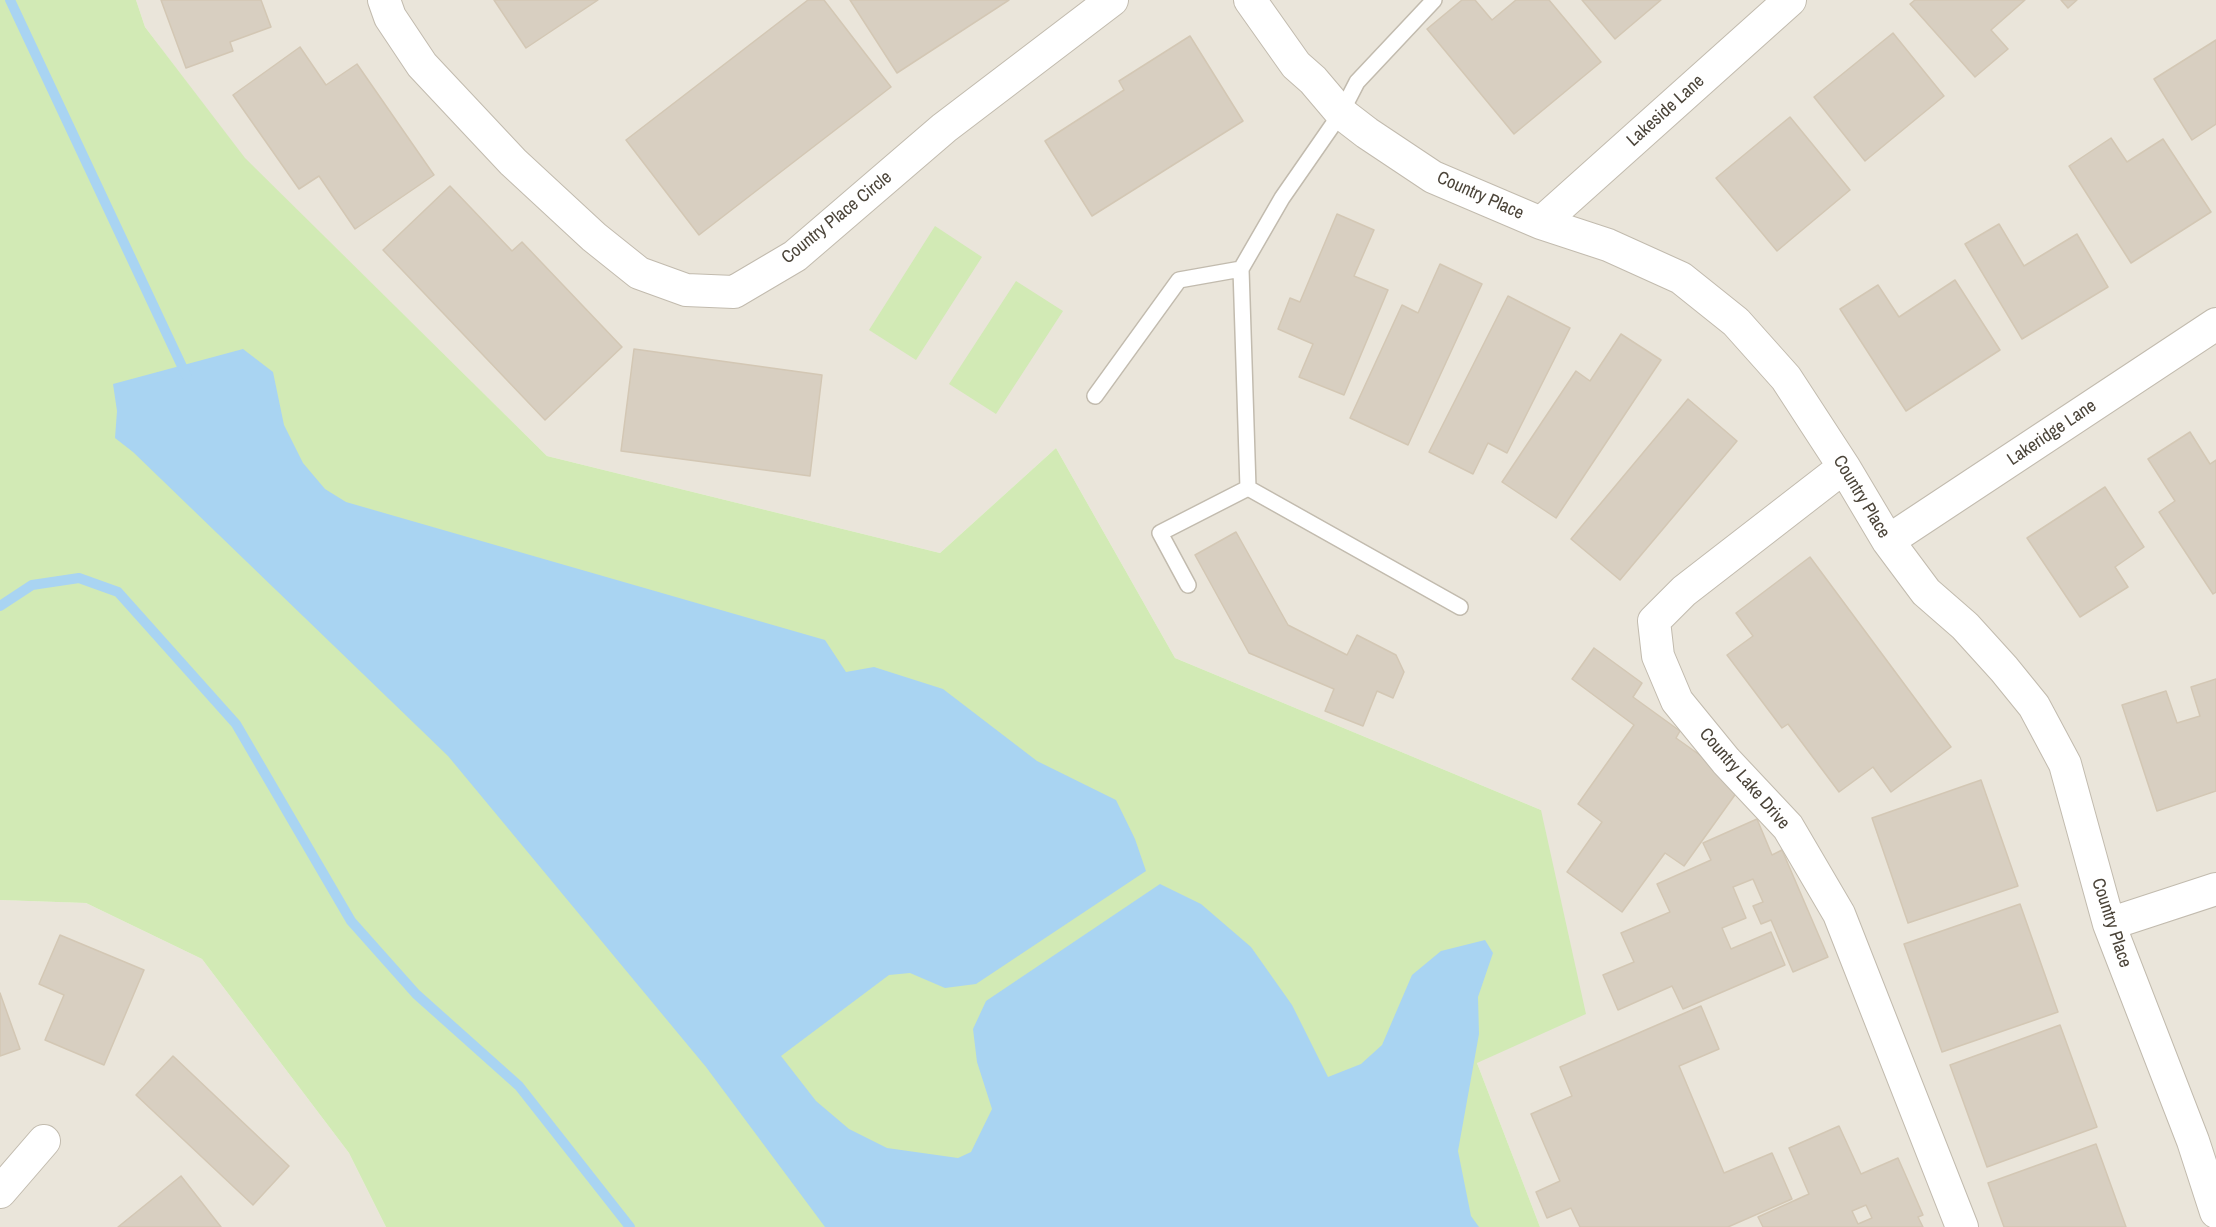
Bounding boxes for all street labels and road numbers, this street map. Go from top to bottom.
street label: Lakeside Lane [1623,71,1709,151]
street label: Country Place Circle [778,167,896,269]
street label: Country Place [1433,167,1527,225]
street label: Lakeridge Lane [2003,395,2101,471]
street label: Country Place [1828,452,1894,542]
street label: Country Lake Drive [1694,724,1794,834]
street label: Country Place [2086,876,2136,970]

